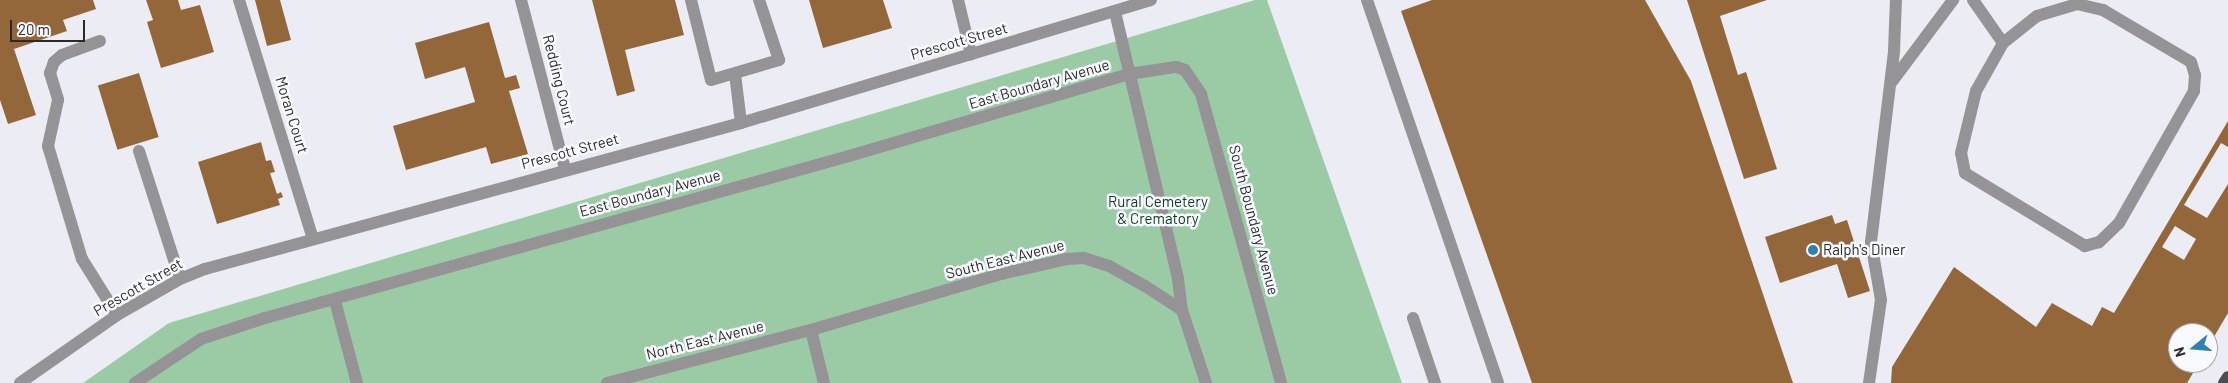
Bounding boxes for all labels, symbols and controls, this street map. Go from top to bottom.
scale bar [12,10,88,42]
street label: Prescott Street [908,19,1010,63]
text: 20 m [18,20,50,38]
street label: Redding Court [539,33,579,127]
street label: East Boundary Avenue [967,55,1111,113]
street label: Moran Court [272,74,312,156]
street label: Prescott Street [519,129,621,173]
street label: South Boundary Avenue [1225,143,1283,297]
street label: East Boundary Avenue [577,166,723,220]
park label: Rural Cemetery & Crematory [1108,192,1208,227]
street label: South East Avenue [944,236,1066,282]
place label: Ralph's Diner [1823,241,1906,259]
marker: Ralph's Diner [1807,244,1819,256]
street label: Prescott Street [90,254,186,320]
street label: North East Avenue [644,317,766,363]
north arrow [2168,323,2218,373]
text: N [2170,345,2189,359]

